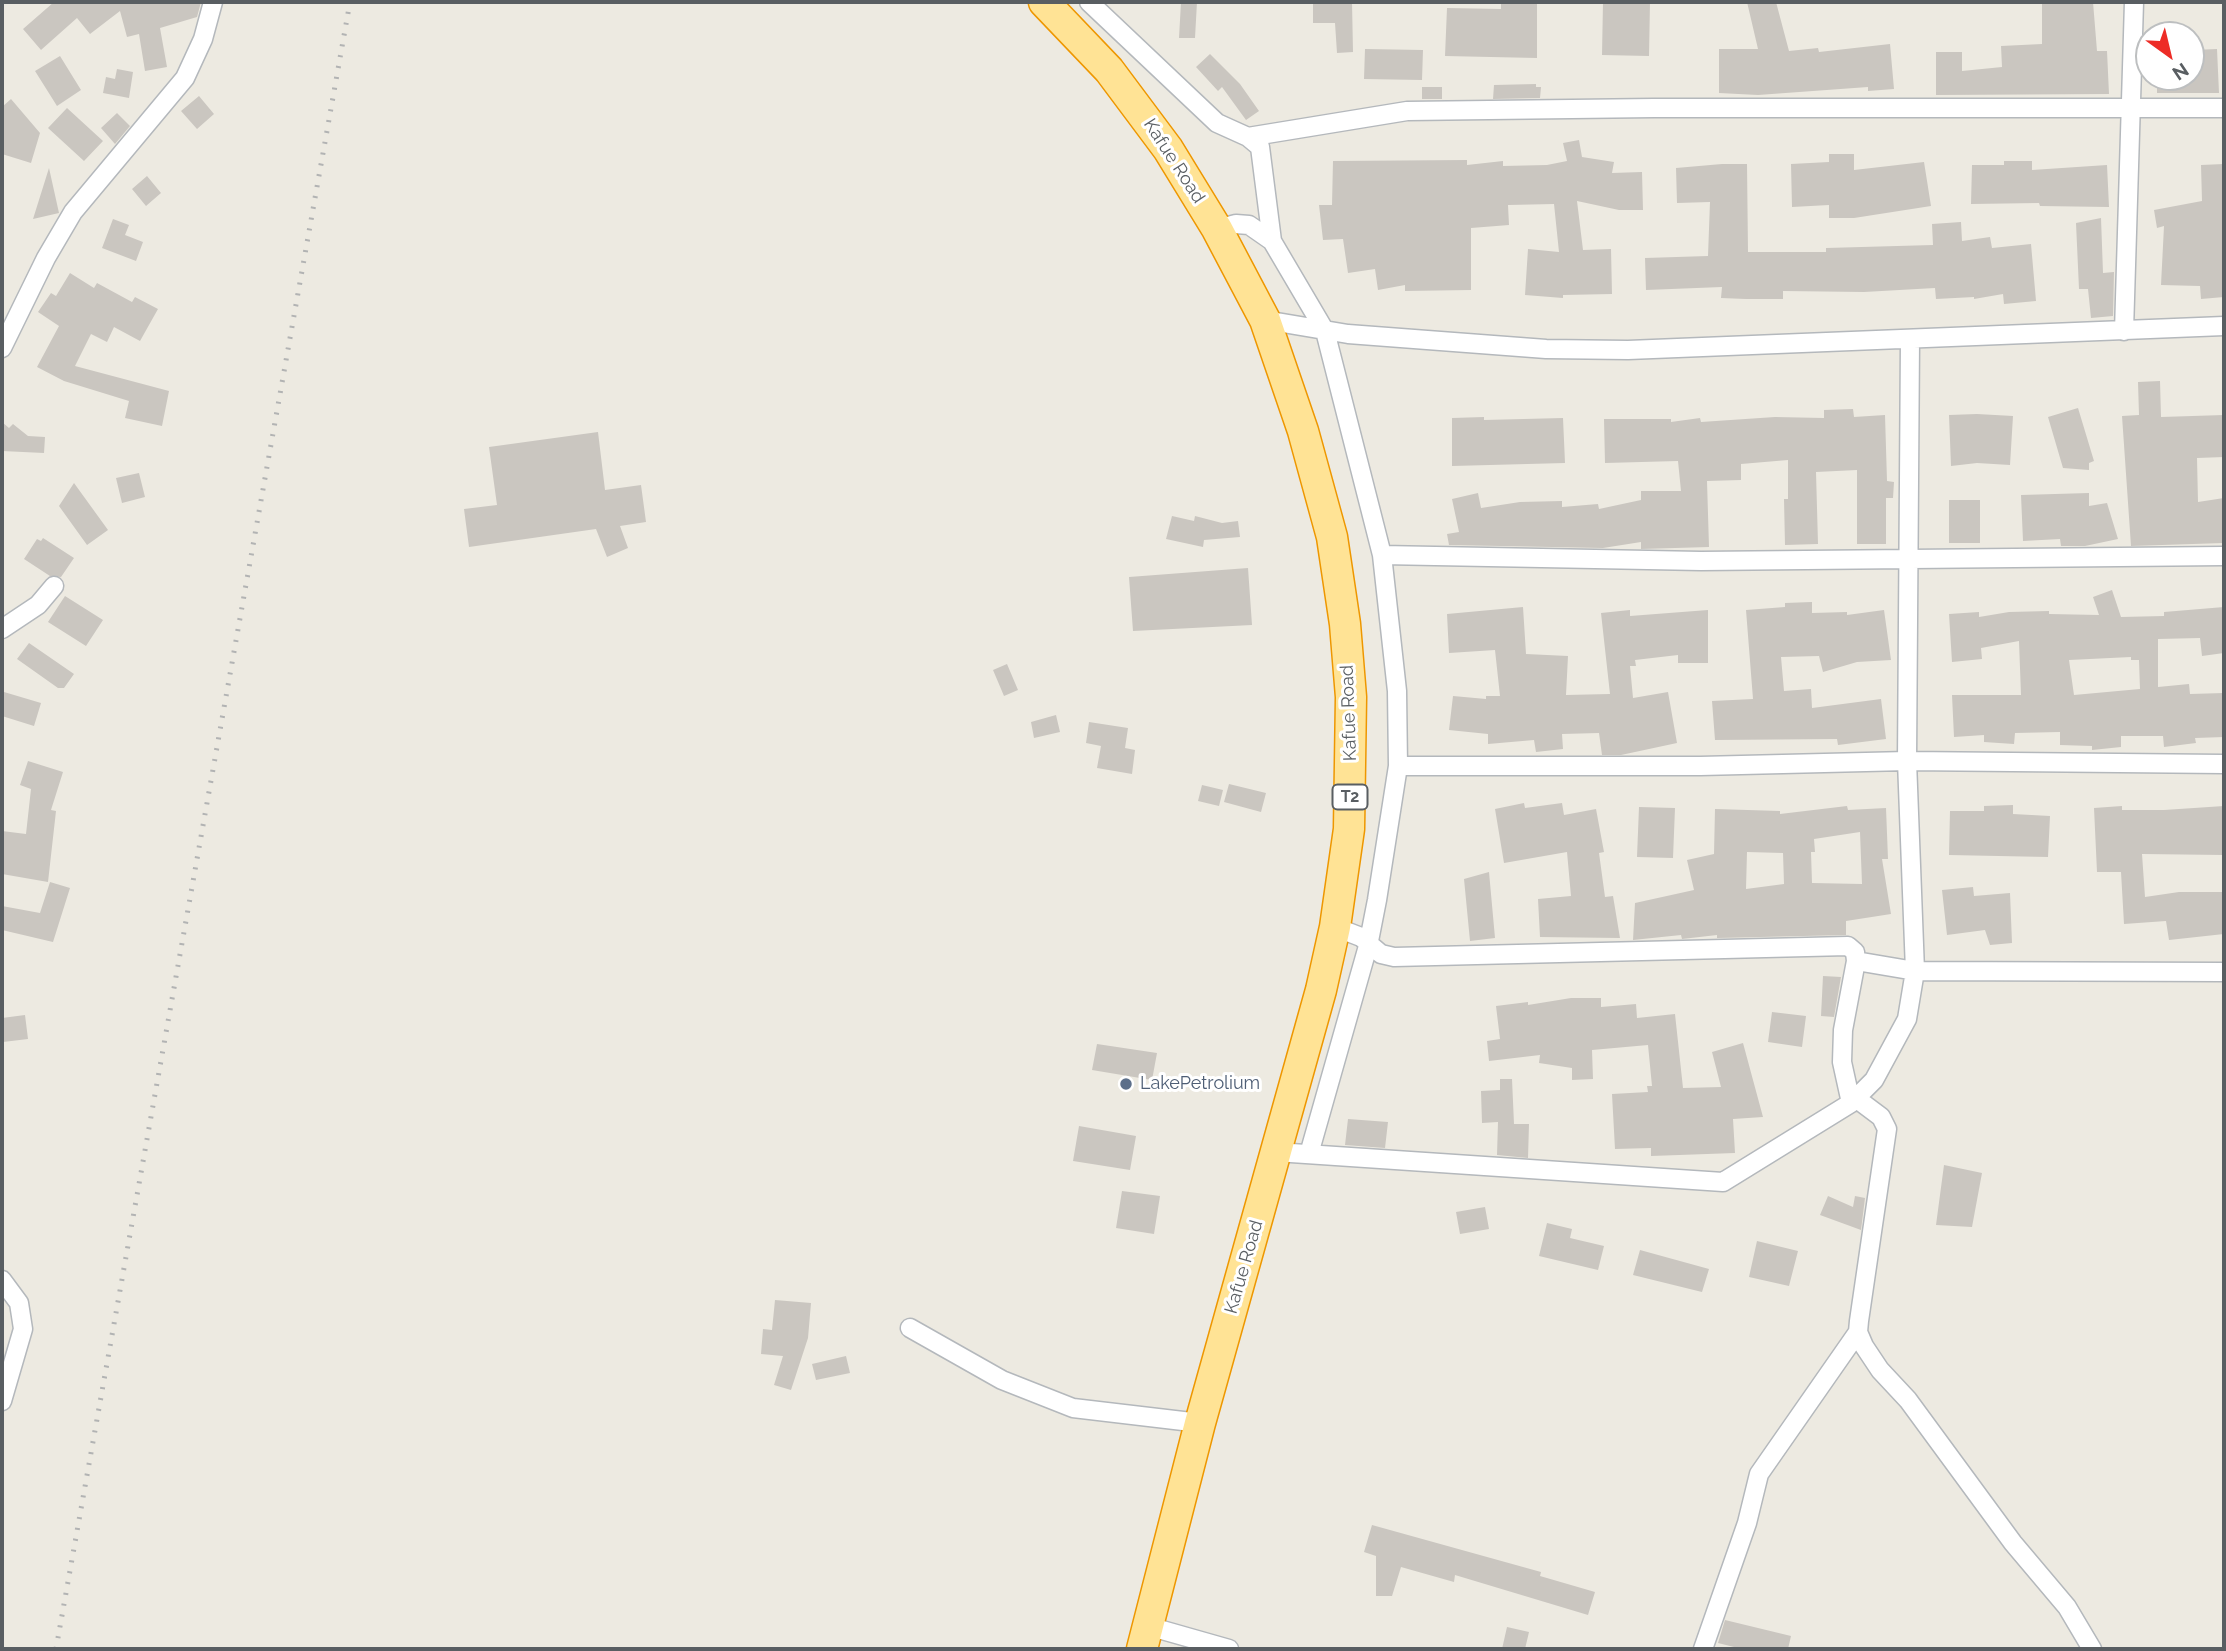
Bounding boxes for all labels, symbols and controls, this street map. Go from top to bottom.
north arrow [2135,21,2205,91]
text: N [2168,59,2193,85]
street label: Kafue Road [1139,115,1209,207]
street label: Kafue Road [1337,665,1361,761]
road number: T2 [1332,784,1368,810]
place label: LakePetrolium [1140,1073,1260,1095]
marker: LakePetrolium [1118,1076,1134,1092]
street label: Kafue Road [1220,1218,1268,1316]

